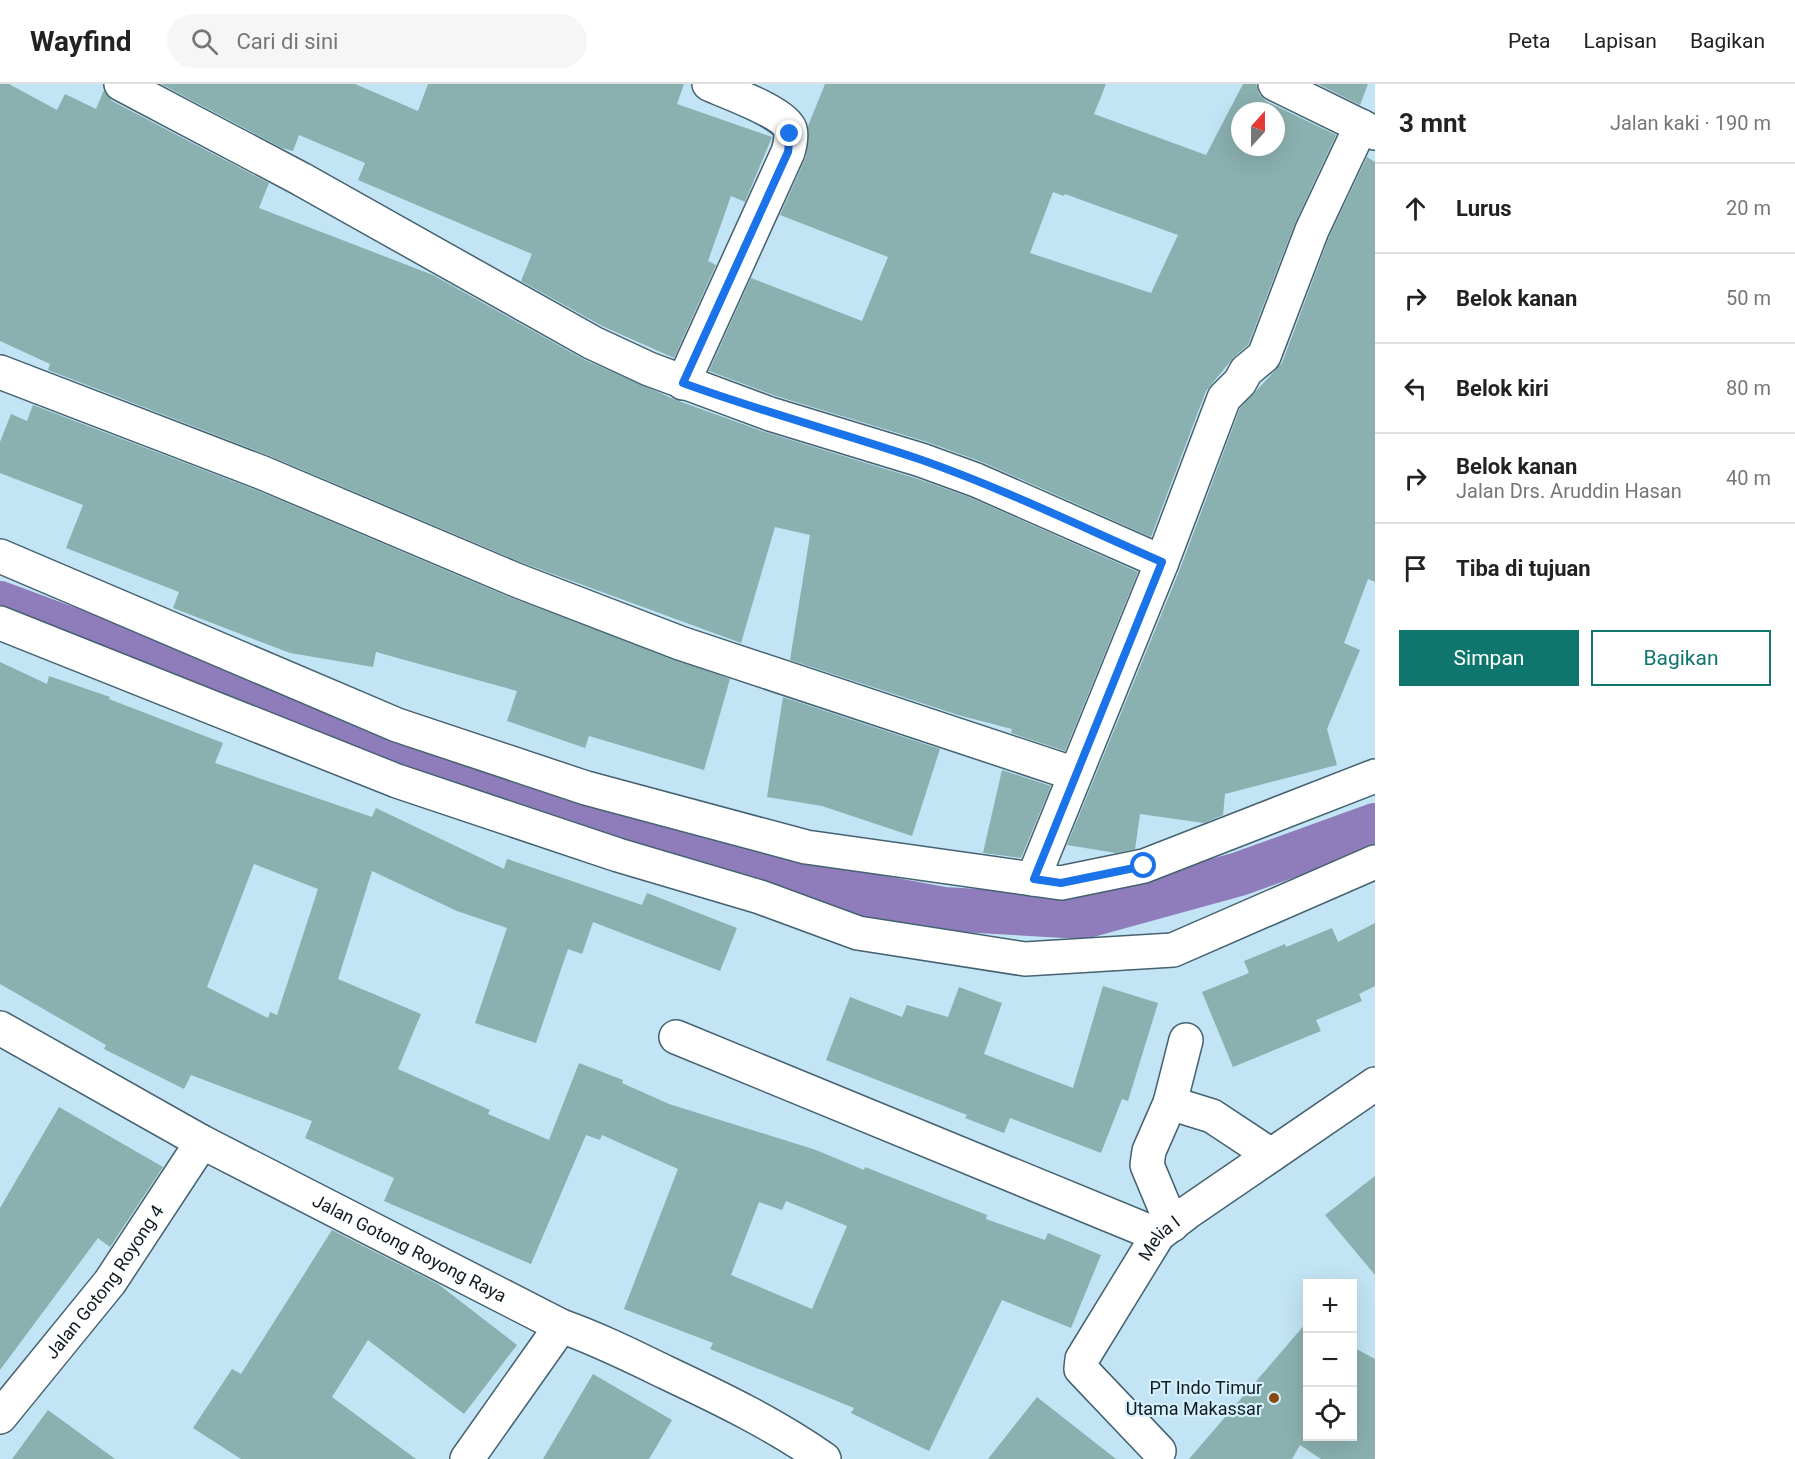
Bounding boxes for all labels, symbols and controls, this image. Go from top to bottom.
search box [167,14,587,68]
text: Wayfind [30,25,131,58]
icon: search [188,25,221,58]
text: Cari di sini [236,29,338,54]
text: Peta [1508,29,1550,53]
text: Lapisan [1583,29,1657,53]
text: Bagikan [1690,29,1765,53]
north arrow [1231,102,1285,156]
text: 3 mnt [1399,108,1466,138]
text: Jalan kaki · 190 m [1610,111,1771,135]
route end [776,120,802,146]
icon: ahead [1399,192,1432,225]
text: Lurus [1456,196,1512,221]
text: 20 m [1726,196,1771,220]
icon: right [1399,282,1432,315]
text: Belok kanan [1456,286,1577,311]
text: 50 m [1726,286,1771,310]
icon: left [1399,372,1432,405]
text: Belok kiri [1456,376,1549,401]
text: 80 m [1726,376,1771,400]
text: Belok kanan [1456,454,1577,479]
icon: right [1399,462,1432,495]
text: 40 m [1726,466,1771,490]
text: Jalan Drs. Aruddin Hasan [1456,479,1682,503]
icon: arrive [1399,552,1432,585]
text: Tiba di tujuan [1456,556,1591,581]
button: Simpan [1399,630,1579,686]
button: Bagikan [1591,630,1771,686]
route start [1130,852,1156,878]
street label: Jalan Gotong Royong Raya [309,1190,510,1306]
street label: Jalan Gotong Royong 4 [41,1201,168,1363]
street label: Melia I [1134,1211,1184,1264]
map controls [1303,1279,1357,1441]
button: + [1303,1279,1357,1333]
button: − [1303,1333,1357,1387]
place label: PT Indo Timur Utama Makassar [1126,1377,1262,1419]
button: locate [1303,1387,1357,1441]
marker: PT Indo Timur Utama Makassar [1267,1391,1281,1405]

